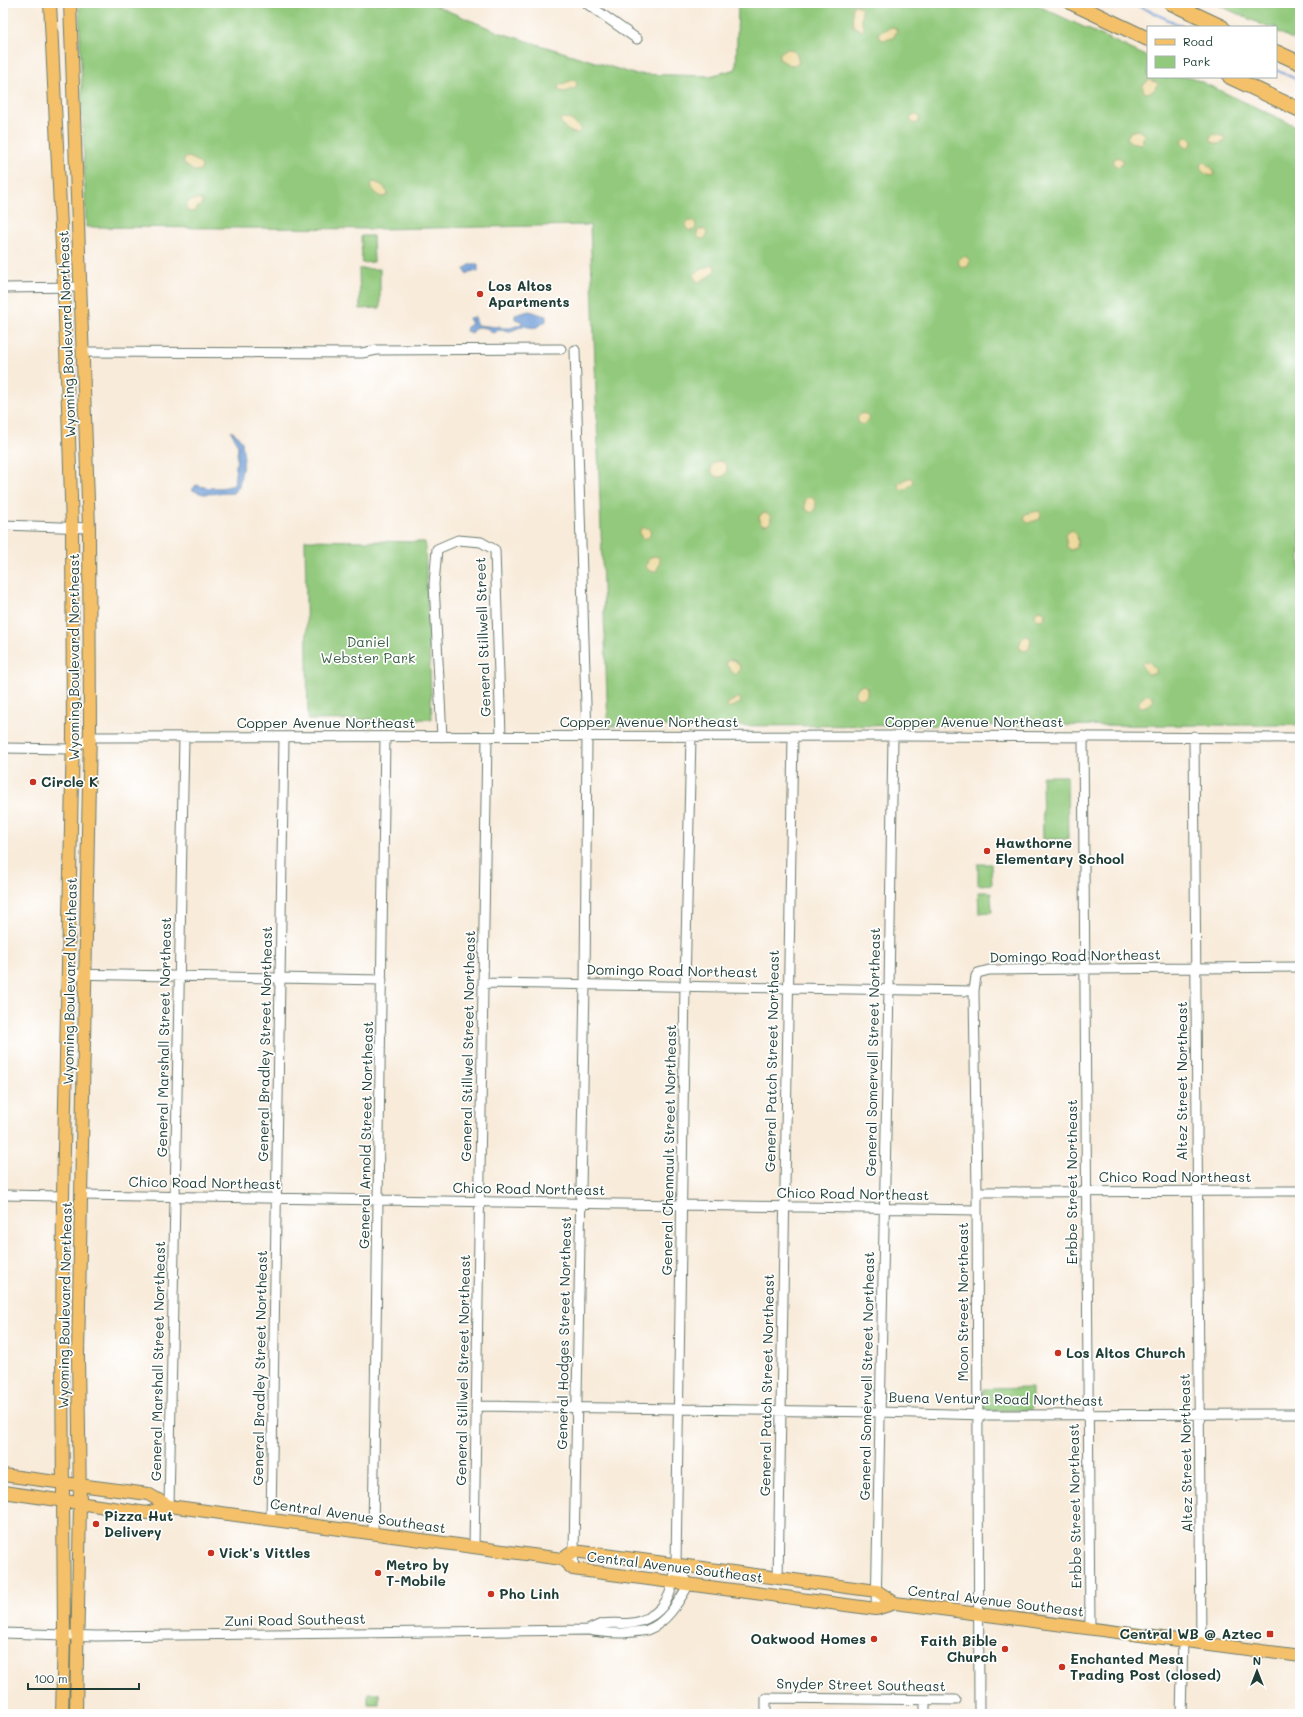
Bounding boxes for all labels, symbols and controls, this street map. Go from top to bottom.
legend [1147,26,1277,78]
text: Road [1183,33,1213,49]
text: Park [1183,53,1210,69]
street label: Wyoming Boulevard Northeast [53,230,80,438]
place label: Los Altos Apartments [488,276,569,311]
marker: Los Altos Apartments [475,289,485,299]
street label: Wyoming Boulevard Northeast [64,553,83,761]
street label: General Stillwell Street [470,557,495,717]
park label: Daniel Webster Park [321,632,415,667]
street label: Copper Avenue Northeast [560,712,738,731]
street label: Copper Avenue Northeast [885,712,1063,731]
street label: Copper Avenue Northeast [237,713,415,732]
place label: Circle K [41,772,98,791]
marker: Circle K [28,777,38,787]
place label: Hawthorne Elementary School [995,833,1124,868]
marker: Hawthorne Elementary School [982,846,992,856]
street label: Wyoming Boulevard Northeast [58,877,81,1085]
street label: General Marshall Street Northeast [152,917,175,1157]
street label: General Bradley Street Northeast [253,926,276,1162]
street label: General Somervell Street Northeast [861,927,884,1177]
street label: General Stillwel Street Northeast [456,930,479,1162]
street label: Domingo Road Northeast [989,945,1161,966]
street label: General Patch Street Northeast [760,950,783,1172]
street label: Domingo Road Northeast [586,960,758,981]
street label: Altez Street Northeast [1172,1001,1191,1161]
street label: General Arnold Street Northeast [354,1021,377,1249]
street label: General Chennault Street Northeast [657,1024,680,1276]
street label: Erbbe Street Northeast [1062,1099,1081,1265]
street label: Chico Road Northeast [1099,1167,1251,1186]
street label: Chico Road Northeast [129,1172,281,1193]
street label: Chico Road Northeast [453,1178,605,1199]
street label: Chico Road Northeast [777,1183,929,1204]
street label: Wyoming Boulevard Northeast [53,1201,76,1409]
street label: General Hodges Street Northeast [552,1216,575,1450]
street label: Moon Street Northeast [953,1222,972,1382]
street label: General Marshall Street Northeast [146,1241,169,1481]
street label: General Bradley Street Northeast [248,1250,271,1486]
street label: General Somervell Street Northeast [855,1251,878,1501]
street label: General Stillwel Street Northeast [451,1254,474,1486]
street label: General Patch Street Northeast [755,1274,778,1496]
place label: Los Altos Church [1066,1343,1185,1362]
marker: Los Altos Church [1053,1348,1063,1358]
street label: Altez Street Northeast [1175,1373,1196,1533]
street label: Buena Ventura Road Northeast [888,1387,1104,1410]
street label: Erbbe Street Northeast [1064,1423,1085,1589]
street label: Central Avenue Southeast [269,1494,447,1537]
place label: Pizza Hut Delivery [104,1506,173,1541]
marker: Pizza Hut Delivery [91,1519,101,1529]
place label: Vick's Vittles [219,1543,310,1562]
street label: Central Avenue Southeast [586,1546,764,1587]
marker: Vick's Vittles [206,1548,216,1558]
place label: Metro by T-Mobile [386,1555,450,1590]
marker: Metro by T-Mobile [373,1568,383,1578]
street label: Central Avenue Southeast [907,1580,1085,1621]
place label: Pho Linh [499,1584,559,1603]
marker: Pho Linh [486,1589,496,1599]
street label: Zuni Road Southeast [224,1609,366,1630]
place label: Central WB @ Aztec [1120,1624,1262,1643]
place label: Oakwood Homes [751,1629,866,1648]
marker: Central WB @ Aztec [1265,1629,1275,1639]
place label: Faith Bible Church [920,1631,997,1666]
marker: Oakwood Homes [869,1634,879,1644]
marker: Faith Bible Church [1000,1644,1010,1654]
place label: Enchanted Mesa Trading Post (closed) [1070,1649,1221,1684]
north arrow [1237,1651,1277,1691]
text: N [1253,1653,1261,1668]
marker: Enchanted Mesa Trading Post (closed) [1057,1662,1067,1672]
scale bar [28,1665,139,1691]
text: 100 m [34,1670,68,1686]
street label: Snyder Street Southeast [776,1674,946,1695]

